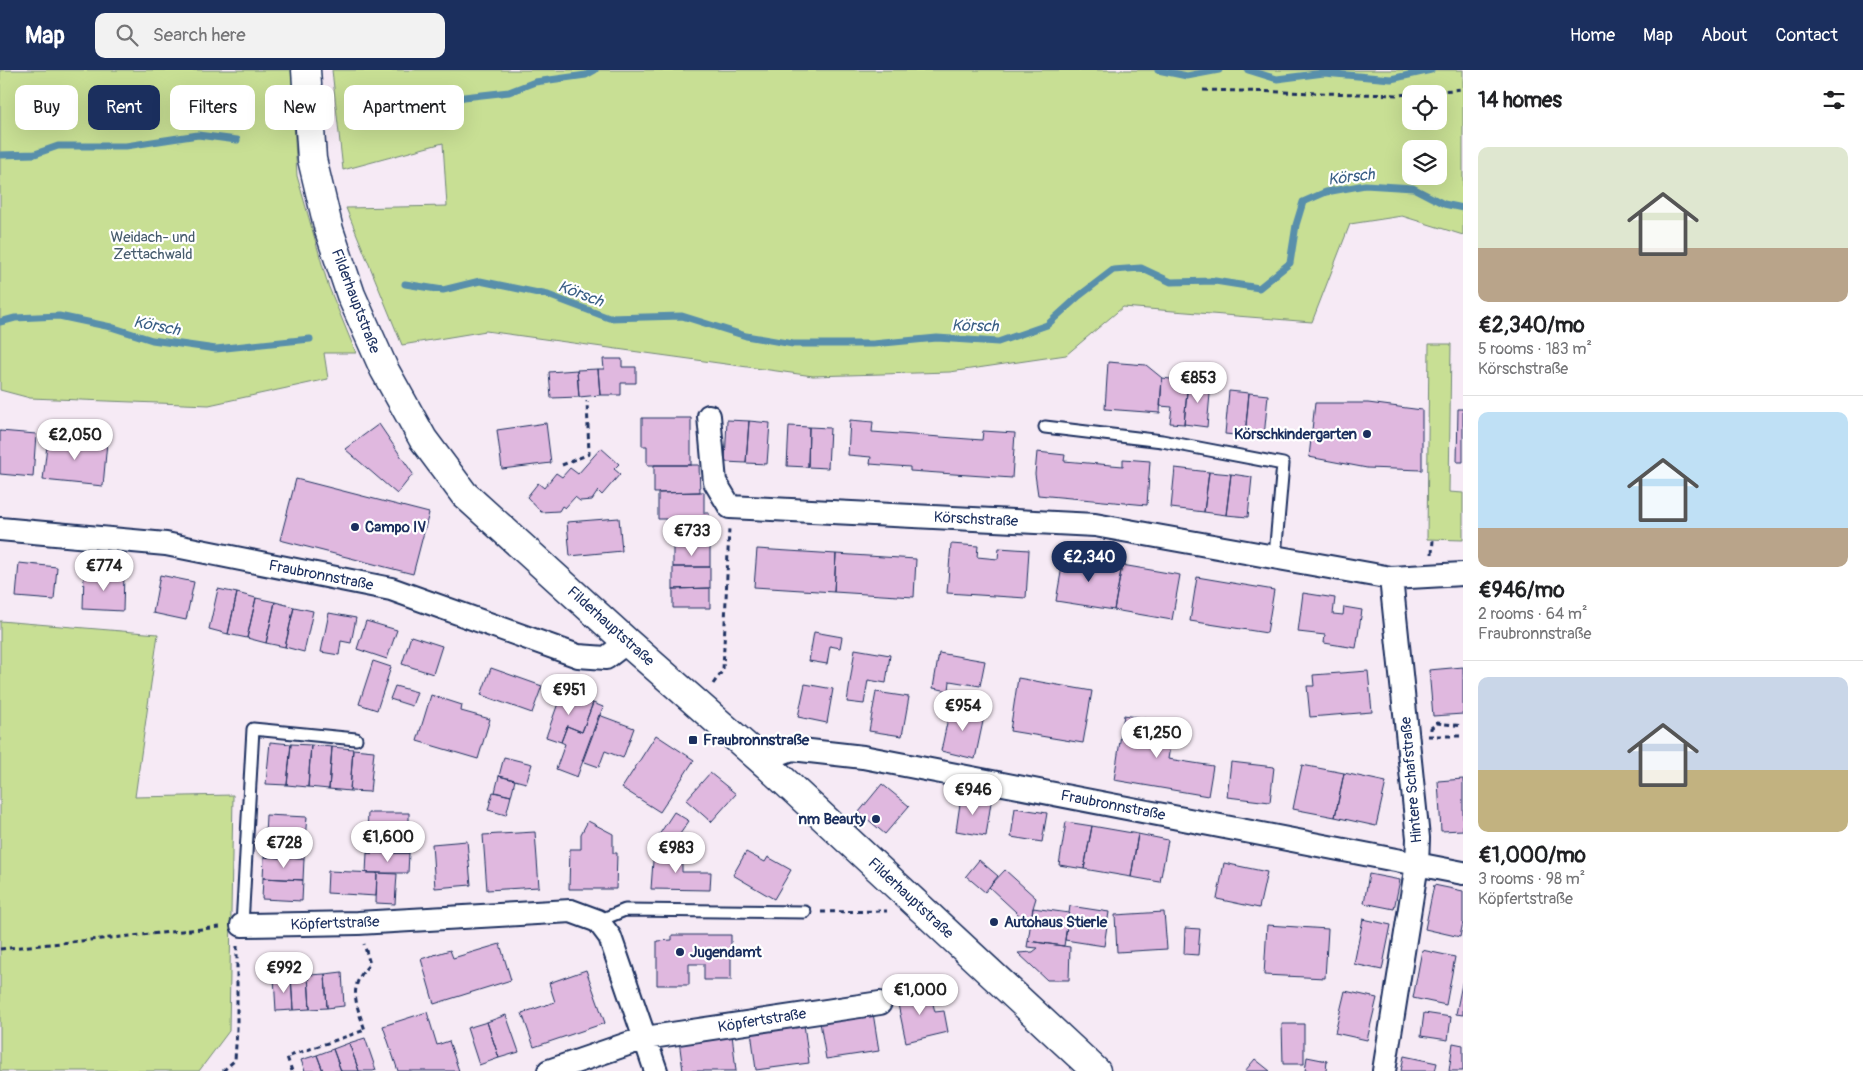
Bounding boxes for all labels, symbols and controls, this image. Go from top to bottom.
search box [95,13,445,58]
text: Map [25,21,65,50]
icon: search [113,21,141,49]
text: Search here [153,23,246,47]
text: Home [1570,24,1615,47]
text: Map [1643,24,1673,47]
text: About [1701,24,1747,47]
text: Contact [1775,24,1838,47]
chip: Buy [15,85,78,130]
chip: Rent [88,85,160,130]
chip: Filters [170,85,255,130]
chip: New [265,85,334,130]
chip: Apartment [344,85,464,130]
map controls [1402,85,1447,185]
button: locate [1402,85,1447,130]
icon: filters [1820,86,1848,114]
text: 14 homes [1478,87,1562,114]
button: layers [1402,140,1447,185]
water label: Körsch [1327,164,1377,190]
icon: home [1618,179,1708,269]
park label: Weidach- und Zettachwald [111,228,195,264]
street label: Filderhauptstraße [327,246,384,357]
water label: Körsch [555,276,608,312]
water label: Körsch [132,312,183,341]
text: €2,340/mo [1478,312,1585,339]
water label: Körsch [951,316,1000,336]
text: 5 rooms · 183 m² [1478,339,1592,359]
text: Körschstraße [1478,359,1568,379]
pin: €853 [1168,362,1228,404]
text: €853 [1180,368,1216,388]
pin: €2,050 [34,418,116,461]
text: €2,050 [48,425,102,445]
place label: Körschkindergarten [1234,425,1357,444]
marker: Körschkindergarten [1361,428,1373,440]
icon: home [1618,445,1708,535]
street label: Körschstraße [933,508,1019,531]
pin: €733 [662,514,722,557]
place label: Campo IV [365,518,426,537]
marker: Campo IV [349,521,361,533]
text: €733 [674,521,710,541]
pin: €2,340 [1048,540,1130,583]
text: €2,340 [1063,547,1115,567]
pin: €774 [74,550,134,592]
text: €774 [86,556,122,576]
street label: Fraubronnstraße [267,556,375,595]
text: €946/mo [1478,577,1565,604]
street label: Filderhauptstraße [563,582,659,671]
text: 2 rooms · 64 m² [1478,604,1588,624]
text: Fraubronnstraße [1478,624,1591,644]
pin: €951 [539,674,599,716]
text: €951 [552,680,586,700]
pin: €954 [933,690,993,732]
text: €954 [945,696,981,716]
icon: home [1618,710,1708,800]
street label: Hintere Schafstraße [1396,715,1426,844]
pin: €1,250 [1116,716,1198,759]
text: €1,250 [1132,723,1182,743]
place label: Fraubronnstraße [703,731,810,750]
marker: Fraubronnstraße [687,734,699,746]
pin: €946 [943,774,1003,816]
text: €946 [954,780,992,800]
street label: Fraubronnstraße [1059,786,1167,825]
place label: nm Beauty [798,810,867,829]
marker: nm Beauty [870,813,882,825]
pin: €1,600 [347,820,429,863]
pin: €728 [254,826,314,869]
text: €1,600 [362,827,414,847]
pin: €983 [646,832,706,874]
text: €728 [266,833,302,853]
text: €983 [658,838,694,858]
text: €1,000/mo [1478,842,1586,869]
street label: Filderhauptstraße [864,854,958,943]
text: 3 rooms · 98 m² [1478,869,1585,889]
text: Köpfertstraße [1478,889,1573,909]
street label: Köpfertstraße [290,912,380,935]
place label: Autohaus Stierle [1004,913,1108,932]
marker: Autohaus Stierle [988,916,1000,928]
place label: Jugendamt [690,943,763,962]
marker: Jugendamt [674,946,686,958]
pin: €992 [254,952,314,994]
text: €992 [266,958,302,978]
pin: €1,000 [879,974,961,1016]
text: €1,000 [893,980,947,1000]
street label: Köpfertstraße [717,1004,808,1037]

